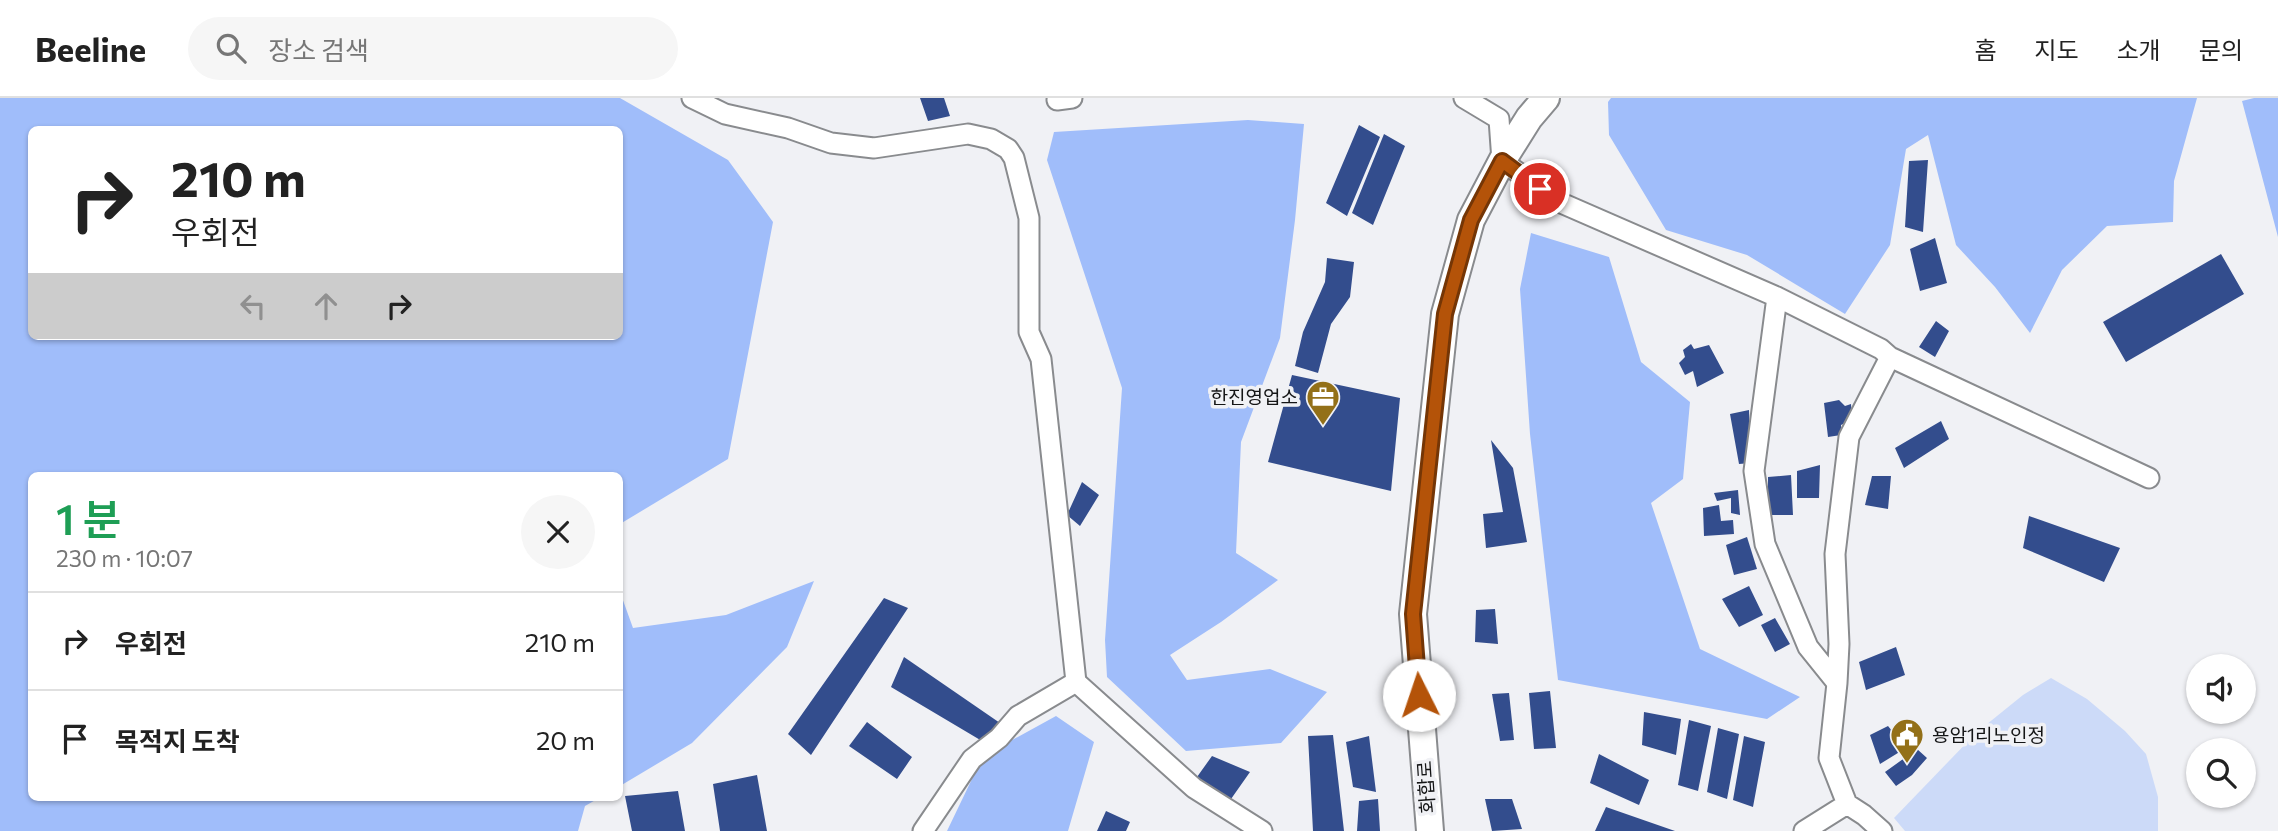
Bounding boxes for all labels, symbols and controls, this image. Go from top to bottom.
search box [188,17,678,80]
text: Beeline [35,28,146,69]
icon: search [212,29,250,67]
text: 장소 검색 [268,34,369,65]
text: 홈 [1974,35,1996,64]
text: 지도 [2034,35,2079,64]
text: 소개 [2117,35,2161,64]
text: 문의 [2199,35,2243,64]
text: 210 m [171,147,306,207]
icon: right [56,154,147,245]
pin [1510,159,1570,219]
icon: arrive [1521,170,1559,208]
text: 우회전 [171,211,259,251]
icon: left [234,287,272,325]
icon: ahead [307,287,345,325]
icon: right [380,287,418,325]
office icon: 한진영업소 [1304,378,1342,427]
place label: 한진영업소 [1211,385,1298,408]
text: 1 분 [56,492,121,544]
button: close [521,495,595,569]
text: 230 m · 10:07 [56,544,193,572]
icon: right [56,622,94,660]
text: 210 m [525,626,595,657]
text: 우회전 [115,627,187,658]
map controls [2186,654,2256,808]
button: sound [2186,654,2256,724]
position arrow [1382,658,1456,732]
public building icon: 용암1리노인정 [1888,716,1926,765]
icon: arrive [56,720,94,758]
place label: 용암1리노인정 [1932,723,2045,746]
text: 20 m [536,724,595,755]
text: 목적지 도착 [115,725,240,756]
button: search [2186,738,2256,808]
street label: 화합로 [1412,760,1439,814]

